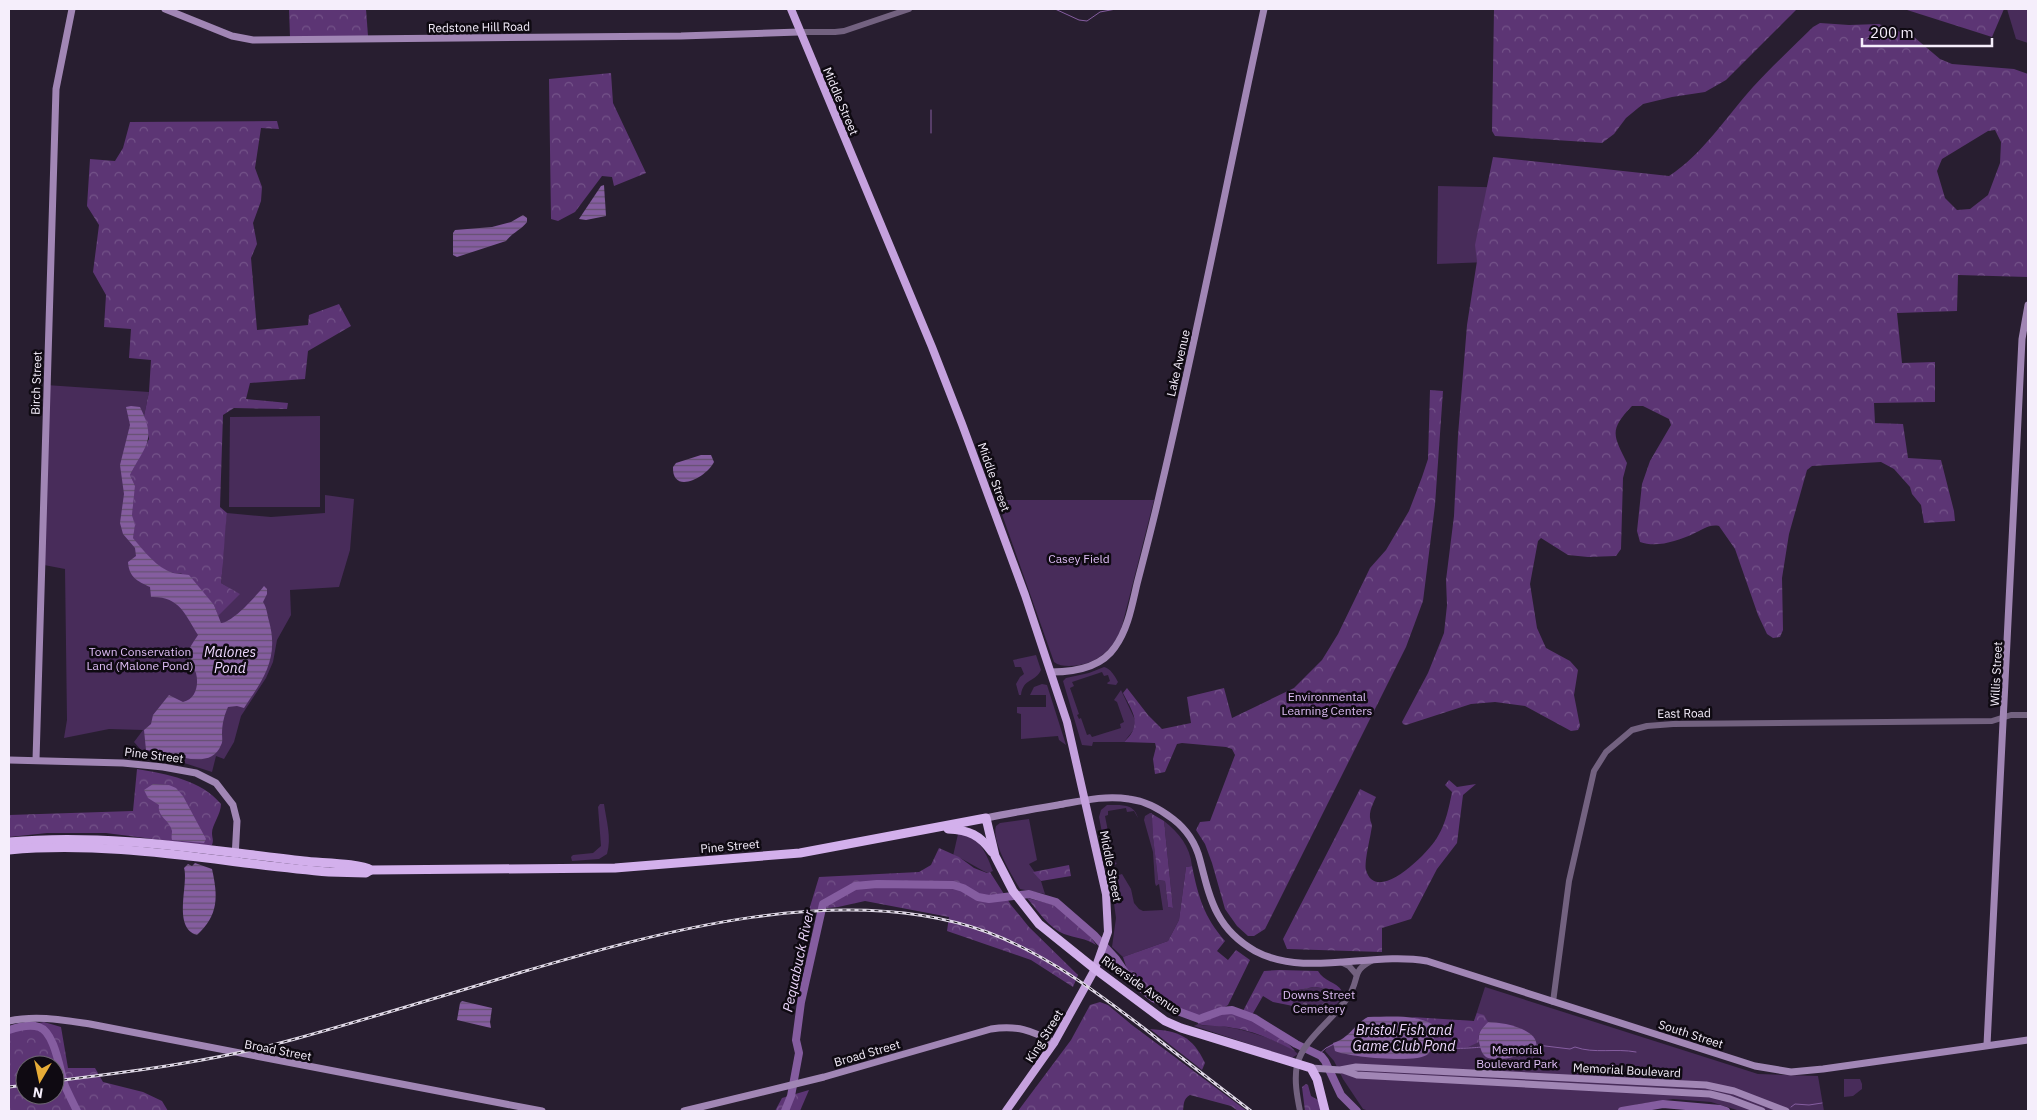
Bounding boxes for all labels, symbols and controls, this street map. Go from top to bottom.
scale bar [1862,15,1992,47]
street label: Redstone Hill Road [428,19,530,35]
text: 200 m [1870,23,1914,42]
street label: Middle Street [820,65,862,137]
street label: Lake Avenue [1163,328,1193,398]
street label: Birch Street [27,351,45,415]
street label: Middle Street [975,440,1013,514]
park label: Casey Field [1048,551,1110,566]
street label: Willis Street [1987,641,2005,707]
water label: Malones Pond [204,643,256,677]
park label: Town Conservation Land (Malone Pond) [87,644,193,673]
park label: Environmental Learning Centers [1282,689,1373,718]
street label: East Road [1657,705,1711,721]
street label: Pine Street [124,744,184,766]
street label: Middle Street [1097,829,1125,903]
street label: Pine Street [700,836,760,856]
water label: Pequabuck River [778,907,818,1014]
street label: Riverside Avenue [1099,952,1184,1018]
park label: Downs Street Cemetery [1283,987,1355,1016]
street label: King Street [1022,1007,1066,1065]
street label: South Street [1657,1016,1725,1052]
water label: Bristol Fish and Game Club Pond [1353,1021,1456,1055]
street label: Broad Street [243,1036,313,1064]
street label: Broad Street [832,1036,902,1070]
park label: Memorial Boulevard Park [1476,1042,1559,1071]
north arrow [15,1055,65,1105]
street label: Memorial Boulevard [1573,1060,1681,1080]
text: N [32,1083,44,1103]

